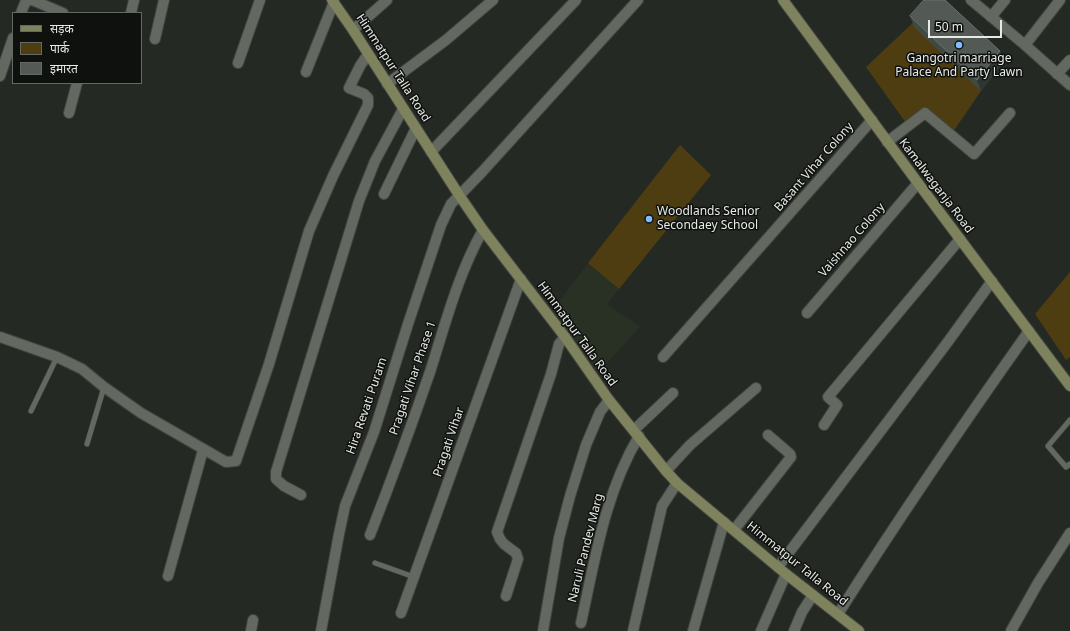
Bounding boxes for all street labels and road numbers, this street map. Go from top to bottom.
street label: Himmatpur Talla Road [353,11,433,125]
street label: Basant Vihar Colony [771,120,857,214]
street label: Kamalwaganja Road [896,136,976,236]
street label: Vaishnao Colony [816,200,888,280]
street label: Himmatpur Talla Road [534,279,620,389]
street label: Pragati Vihar Phase 1 [387,319,439,437]
street label: Hira Revati Puram [344,356,390,456]
street label: Pragati Vihar [430,405,468,479]
street label: Naruli Pandev Marg [565,492,607,604]
street label: Himmatpur Talla Road [744,519,850,609]

